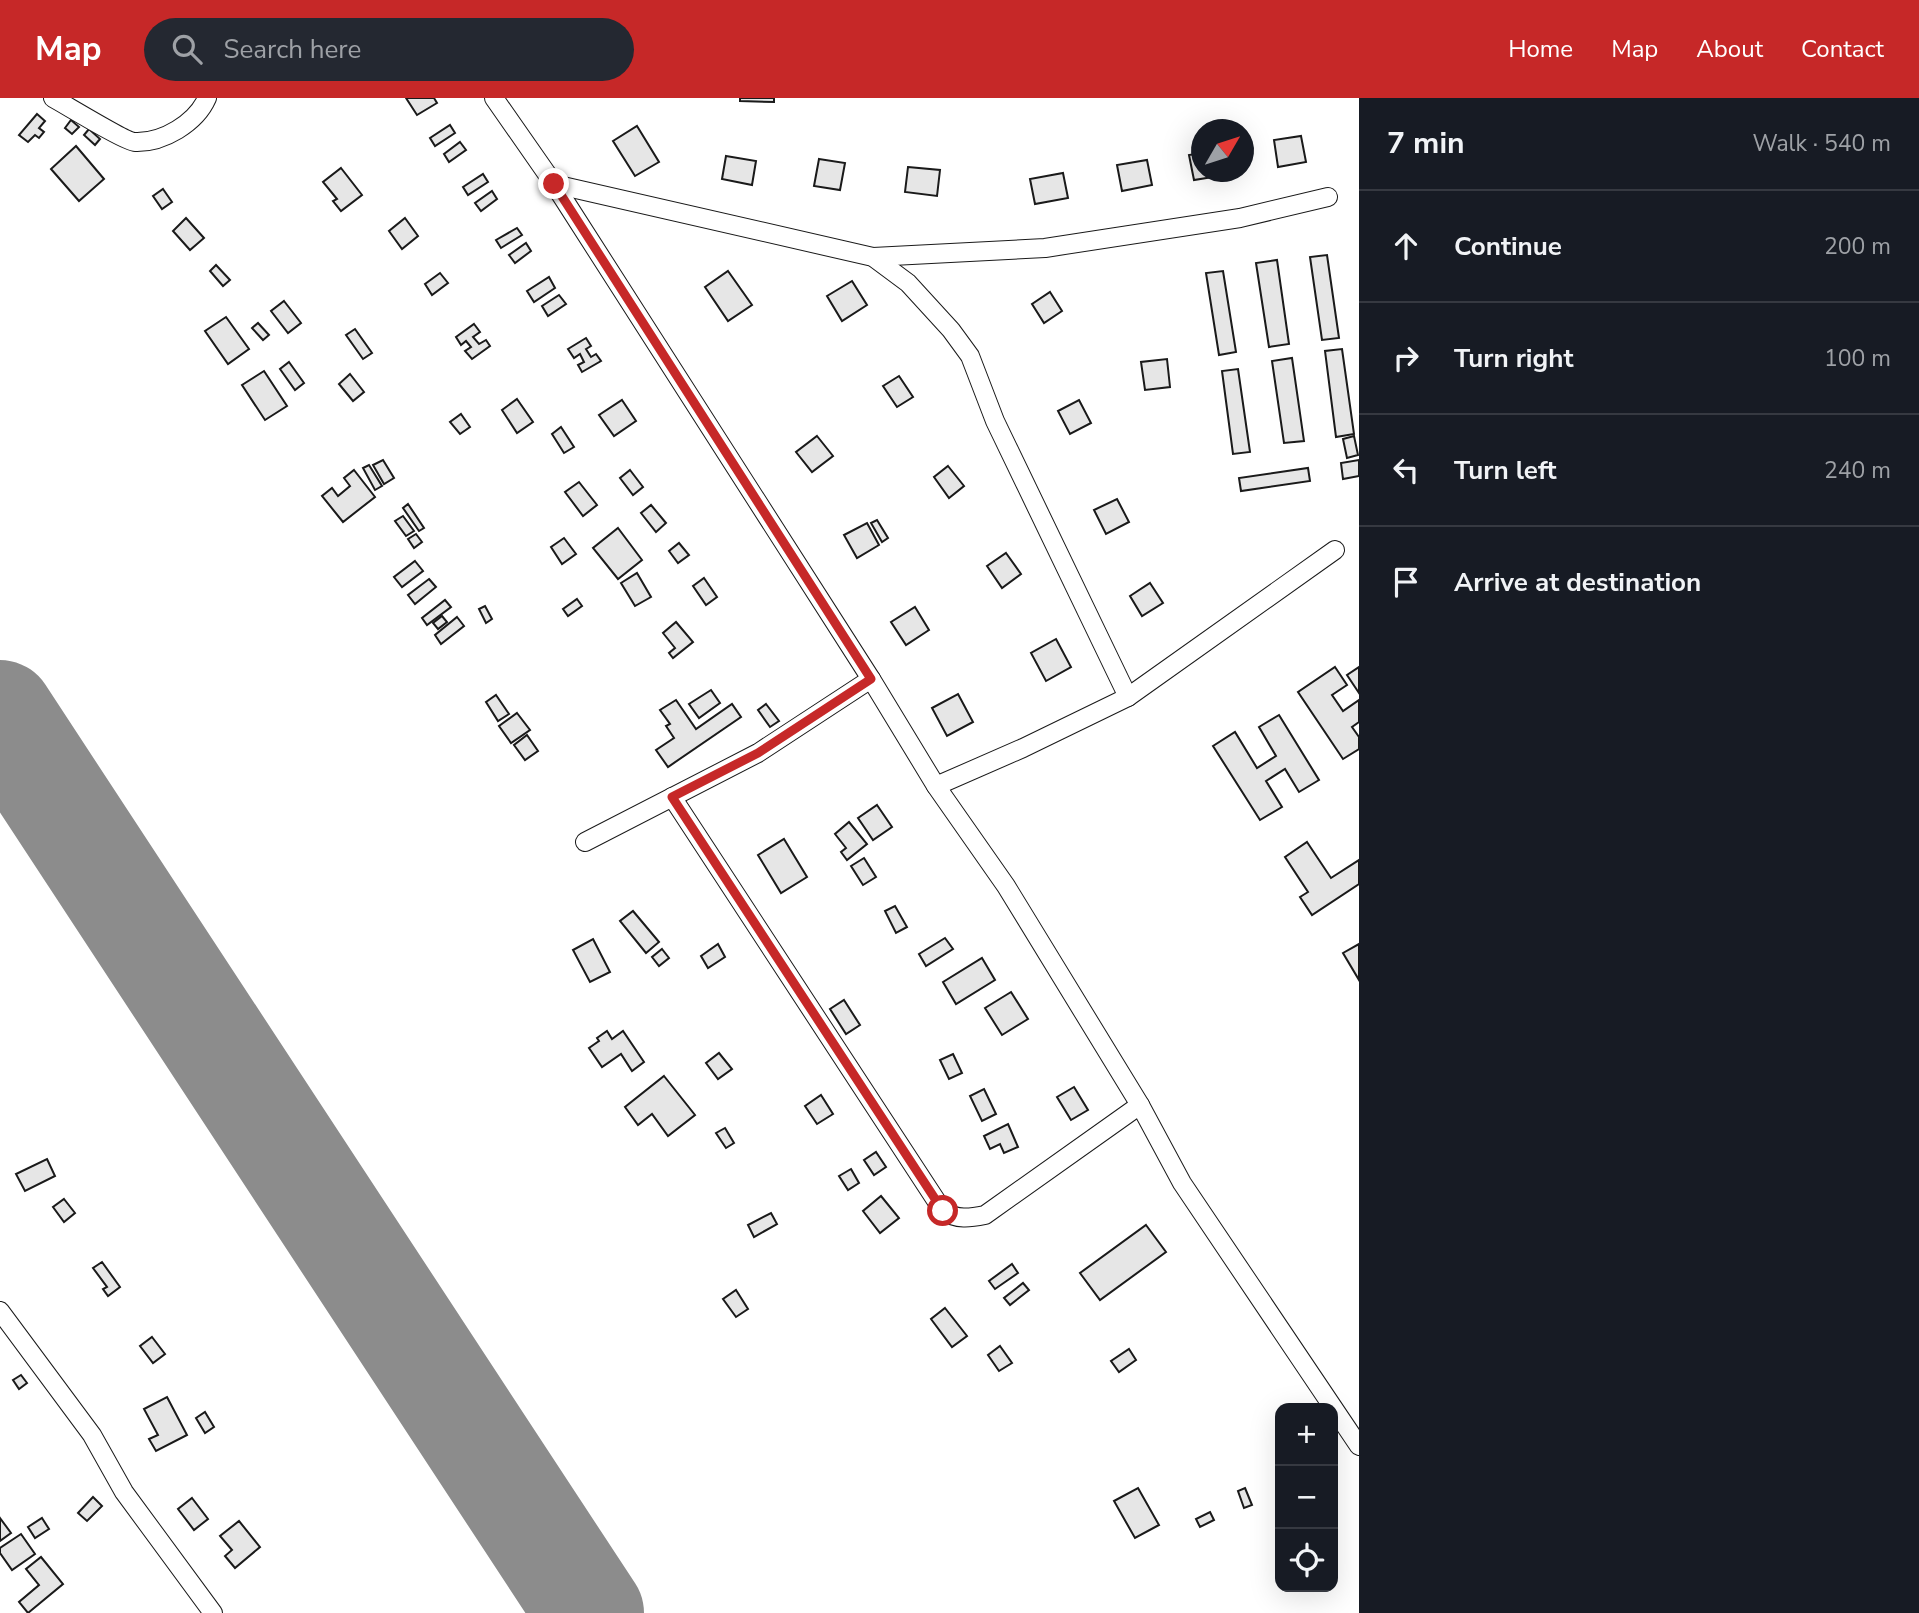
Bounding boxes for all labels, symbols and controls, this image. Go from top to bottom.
search box [144,18,634,81]
text: Map [35,27,102,72]
icon: search [168,30,206,68]
text: Search here [224,32,361,67]
text: Home [1508,33,1573,65]
text: Map [1611,33,1658,65]
text: About [1696,33,1763,65]
text: Contact [1801,33,1884,65]
north arrow [1191,119,1254,182]
text: 7 min [1387,123,1465,164]
text: Walk · 540 m [1752,128,1891,159]
route end [538,168,569,199]
icon: ahead [1387,227,1425,265]
text: Continue [1454,229,1562,264]
text: 200 m [1824,231,1891,262]
icon: right [1387,339,1425,377]
text: Turn right [1454,341,1573,376]
text: 100 m [1824,343,1891,374]
icon: left [1387,451,1425,489]
text: Turn left [1454,453,1557,488]
text: 240 m [1824,455,1891,486]
icon: arrive [1387,563,1425,601]
text: Arrive at destination [1454,565,1701,600]
route start [927,1195,958,1226]
map controls [1275,1403,1338,1592]
button: + [1275,1403,1338,1466]
button: − [1275,1466,1338,1529]
button: locate [1275,1529,1338,1592]

